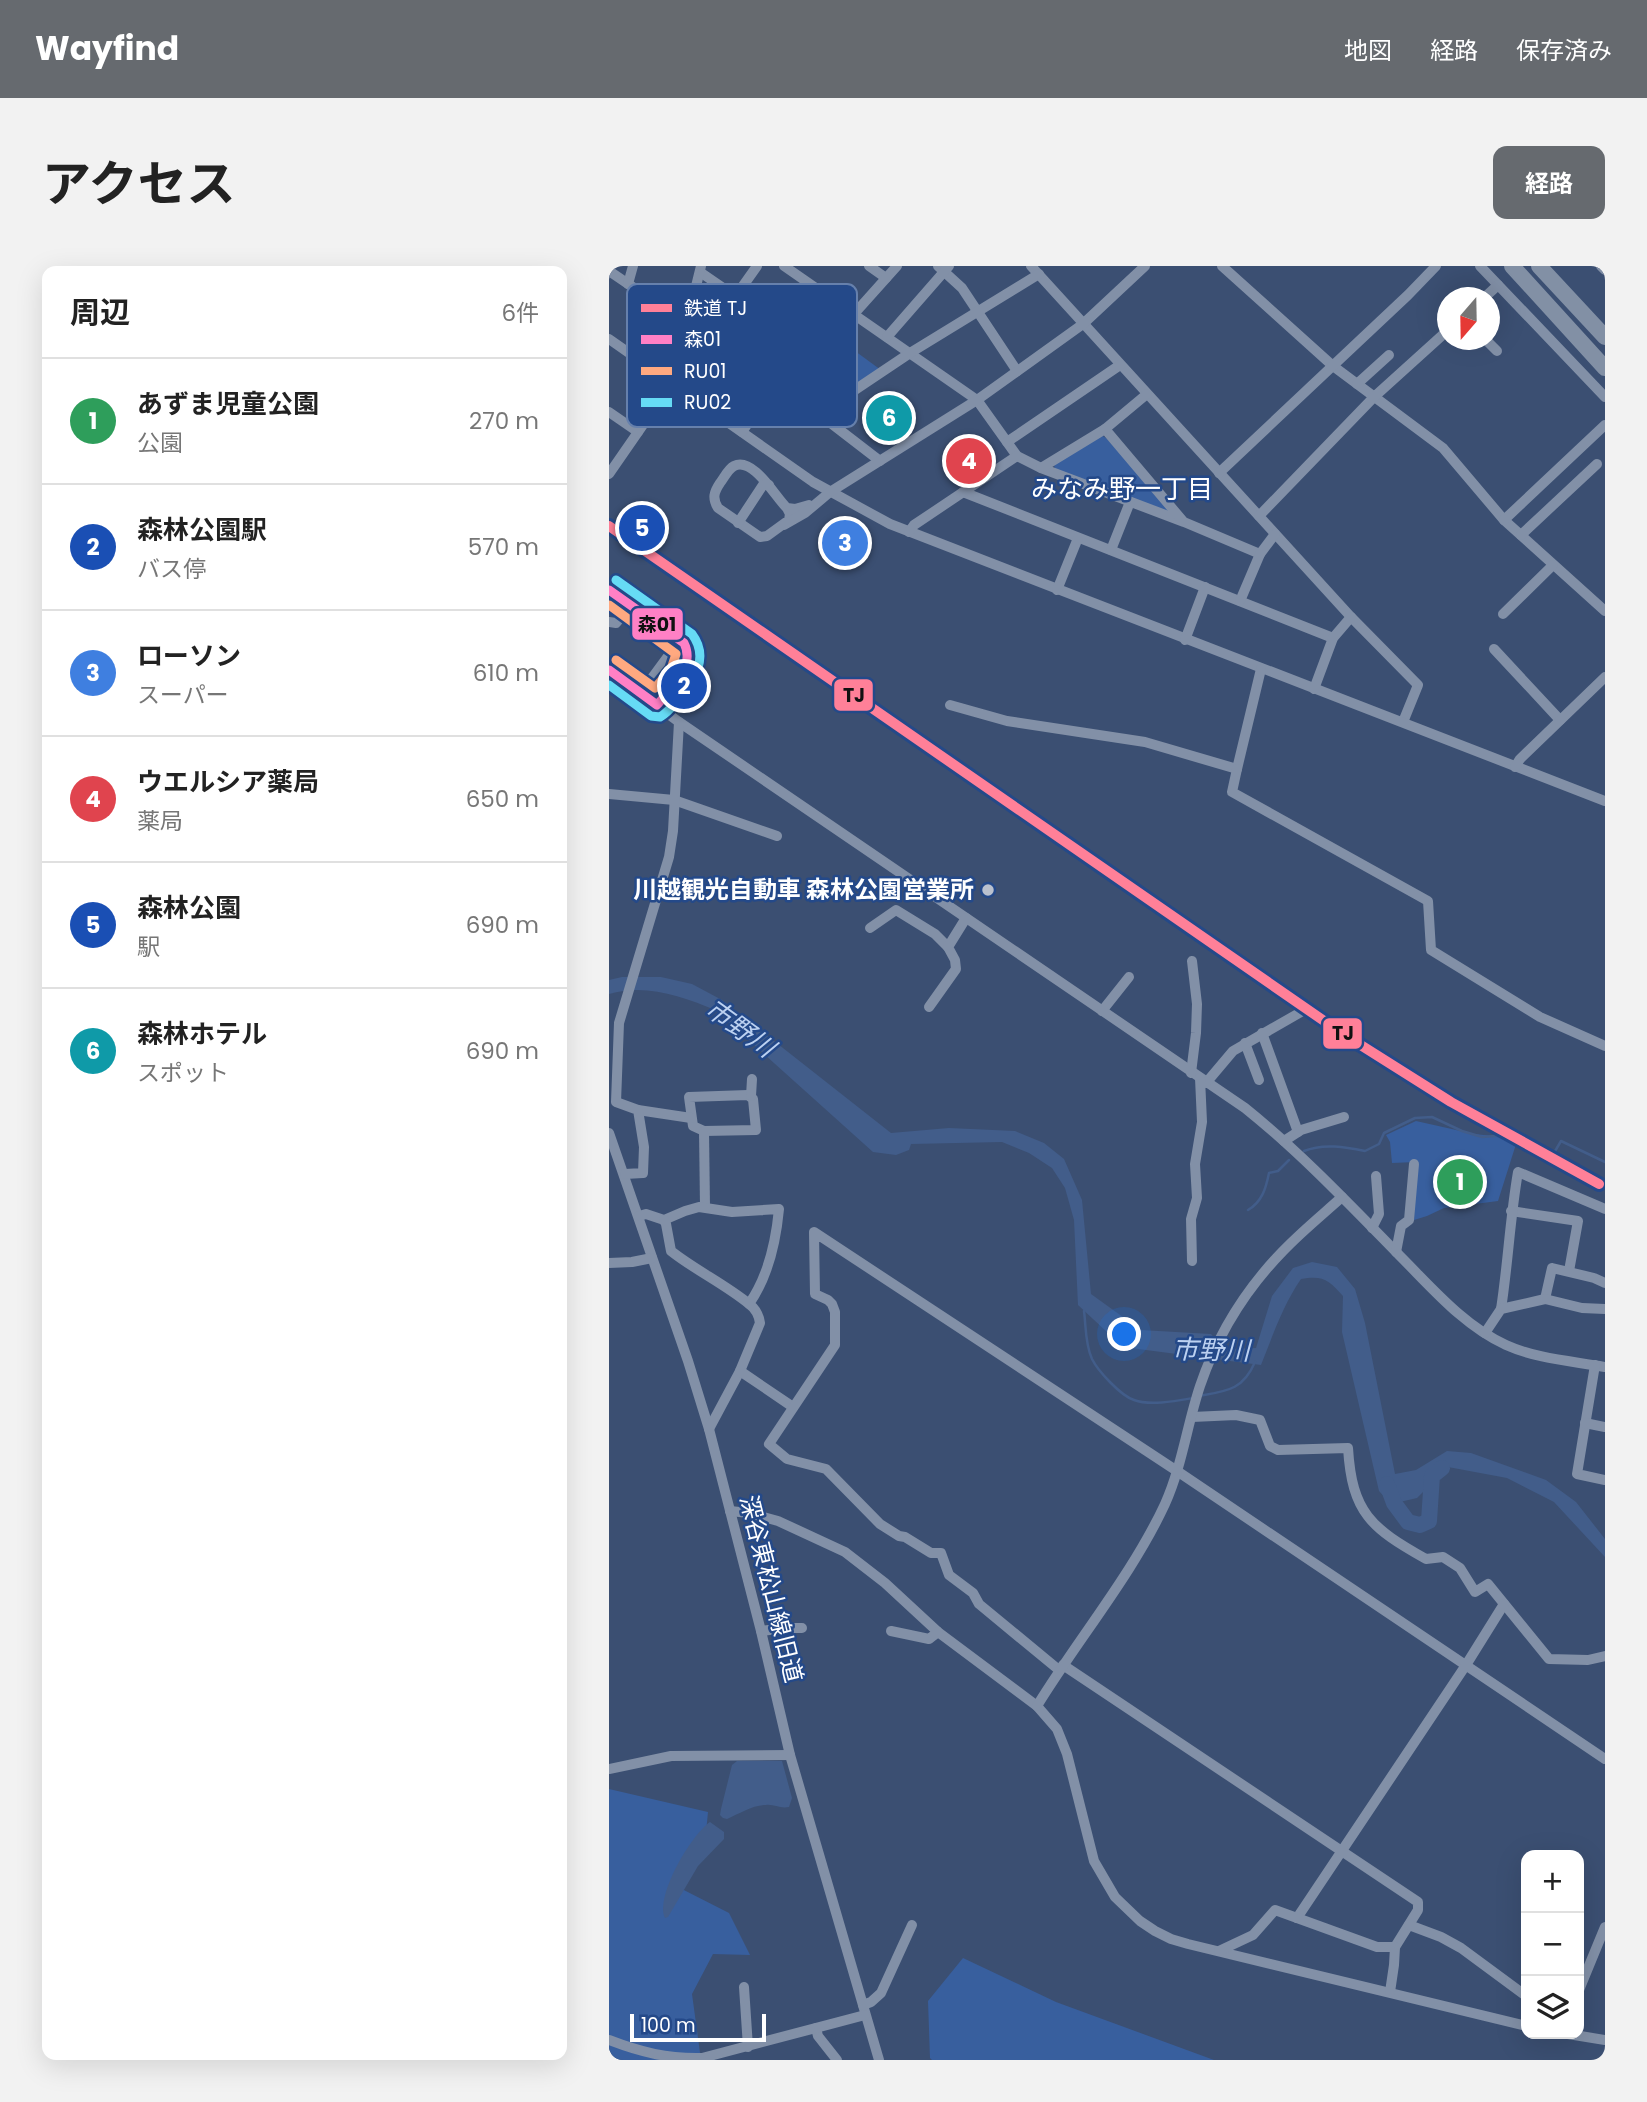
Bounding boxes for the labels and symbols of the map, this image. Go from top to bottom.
legend [627,284,857,427]
north arrow [1437,287,1500,350]
text: 鉄道 TJ [684,295,747,322]
text: 森01 [684,326,721,353]
text: RU01 [684,358,726,385]
text: RU02 [684,389,731,416]
pin: 6 [866,392,912,444]
pin: 4 [946,435,992,487]
district label: みなみ野一丁目 [1031,471,1213,507]
pin: 5 [619,502,665,554]
pin: 3 [822,517,868,569]
line badge: 森01 [631,607,684,641]
text: 森01 [638,611,676,638]
pin: 2 [661,660,707,712]
line badge: TJ [833,678,874,712]
text: TJ [843,682,865,709]
place label: 川越観光自動車 森林公園営業所 [633,873,974,906]
marker: 川越観光自動車 森林公園営業所 [980,882,996,898]
water label: 市野川 [698,991,785,1067]
line badge: TJ [1322,1017,1363,1050]
text: TJ [1332,1020,1354,1047]
pin: 1 [1437,1156,1483,1208]
your location [1107,1317,1141,1351]
water label: 市野川 [1172,1331,1253,1369]
street label: 深谷東松山線旧道 [732,1492,811,1686]
scale bar [630,2011,767,2043]

